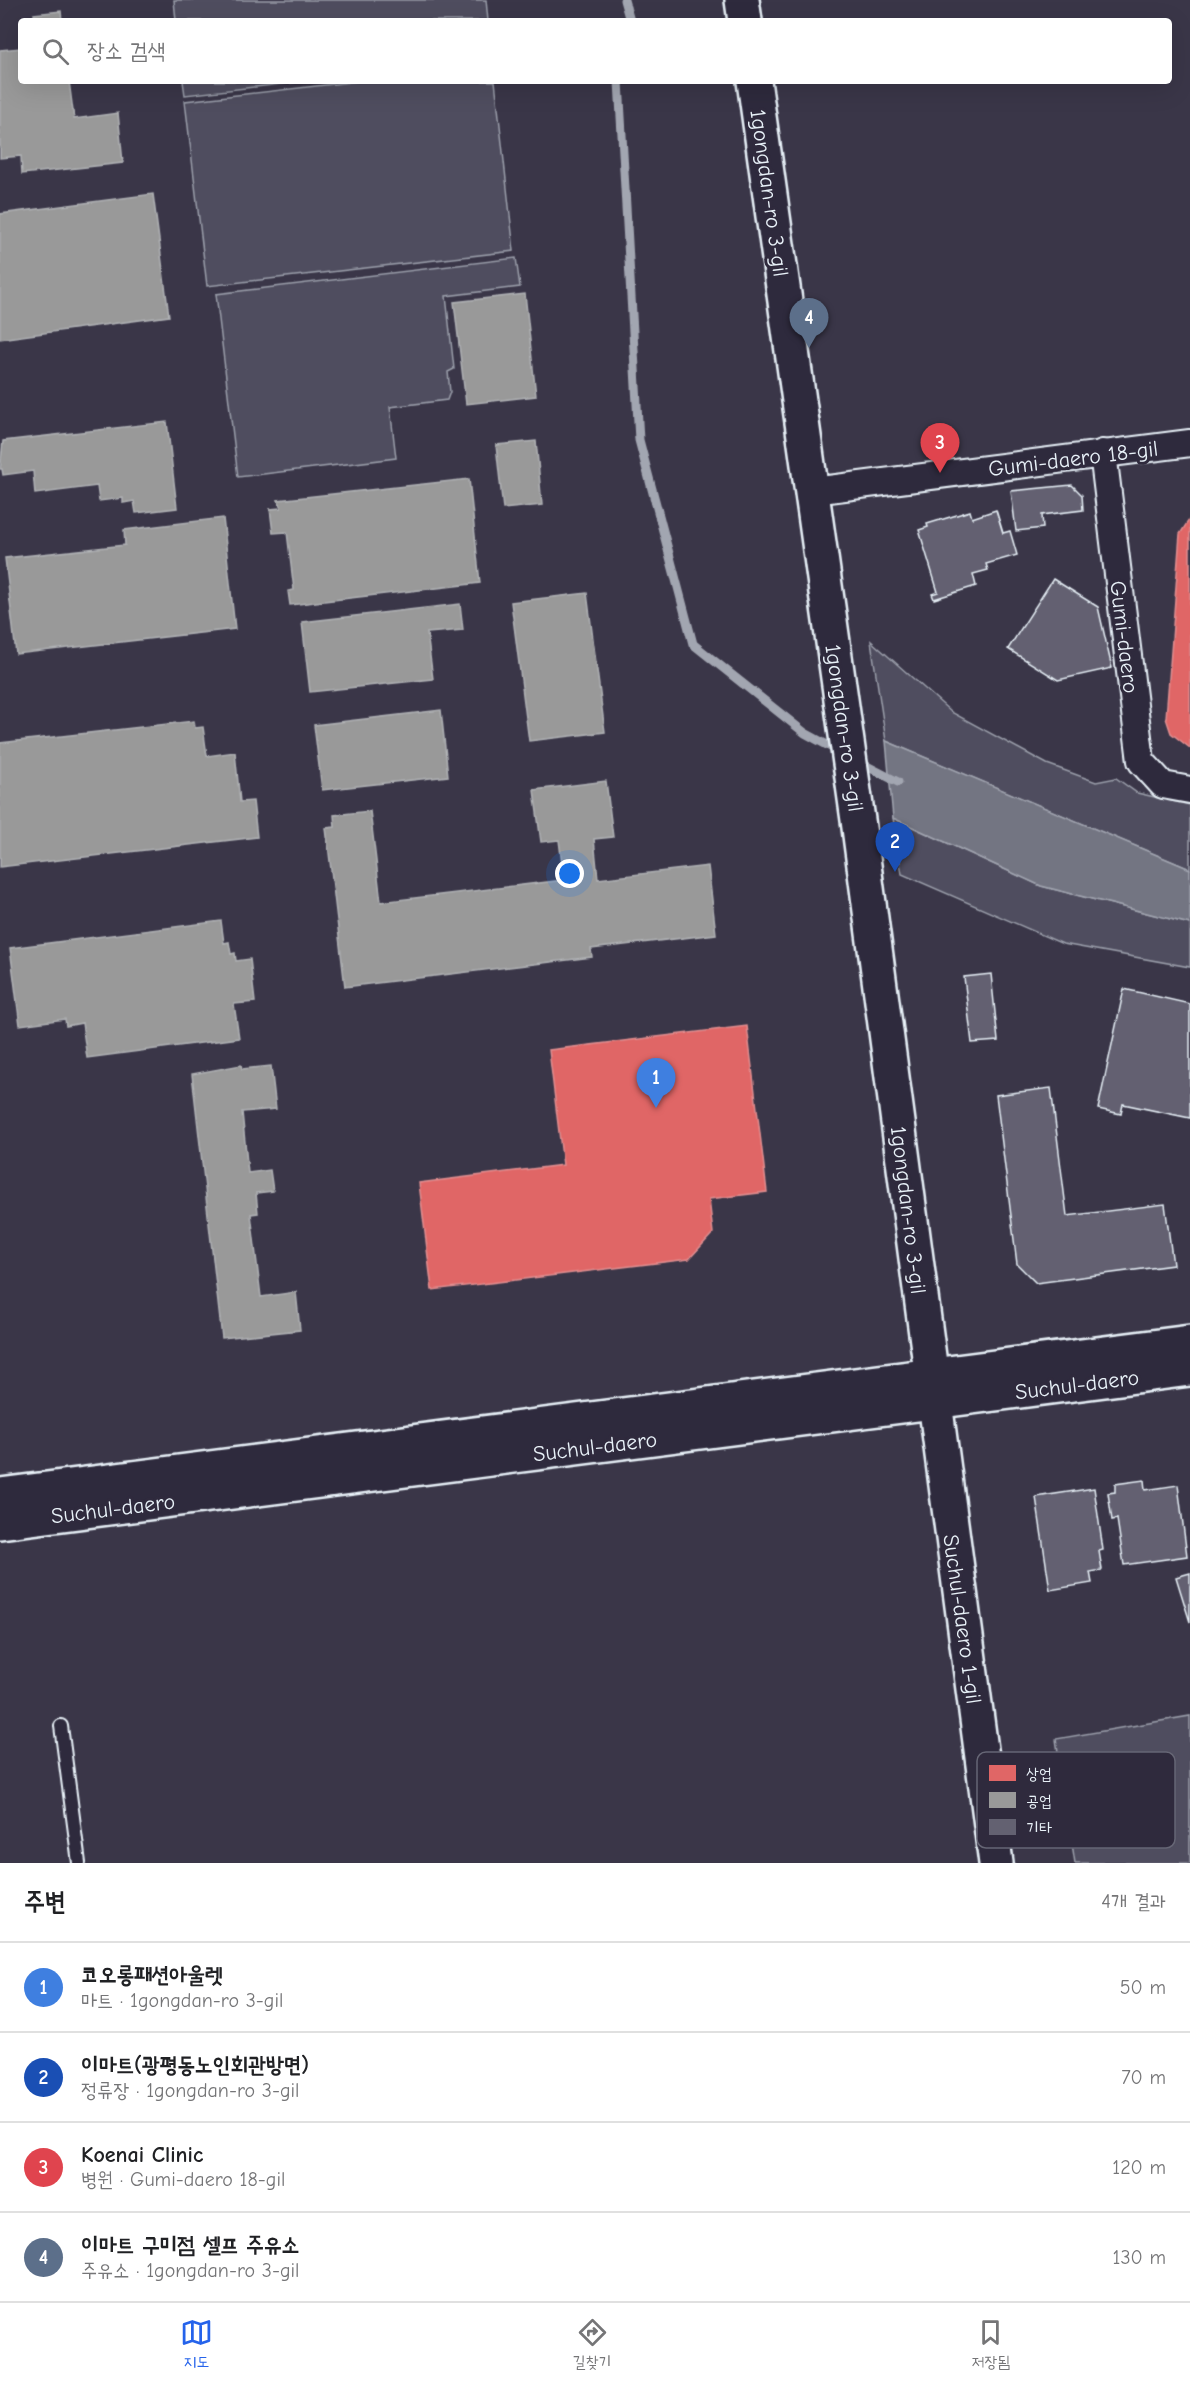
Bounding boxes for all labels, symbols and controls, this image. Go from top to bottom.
search box [18,18,1172,84]
icon: search [39,35,72,68]
text: 장소 검색 [87,38,165,64]
street label: 1gongdan-ro 3-gil [744,108,794,278]
pin: 4 [790,298,828,348]
pin: 3 [920,424,960,473]
street label: Gumi-daero 18-gil [987,436,1159,482]
street label: Gumi-daero [1104,579,1144,695]
street label: 1gongdan-ro 3-gil [819,643,869,813]
pin: 2 [876,822,914,872]
your location [555,859,584,888]
pin: 1 [636,1058,676,1108]
street label: 1gongdan-ro 3-gil [885,1125,931,1295]
street label: Suchul-daero [1014,1364,1141,1405]
street label: Suchul-daero [532,1426,659,1467]
street label: Suchul-daero [50,1488,177,1529]
street label: Suchul-daero 1-gil [937,1533,987,1706]
legend [977,1752,1175,1848]
text: 상업 [1026,1765,1052,1783]
text: 공업 [1026,1792,1052,1810]
text: 기타 [1026,1819,1052,1837]
text: 주변 [24,1887,66,1917]
text: 4개 결과 [1101,1890,1166,1913]
text: 코오롱패션아울렛 [81,1962,223,1988]
text: 1 [40,1976,47,1999]
text: 50 m [1120,1976,1166,1999]
text: 마트 · 1gongdan-ro 3-gil [81,1989,283,2012]
text: 이마트(광평동노인회관방면) [81,2052,309,2078]
text: 2 [39,2066,48,2089]
text: 70 m [1121,2066,1166,2089]
text: 정류장 · 1gongdan-ro 3-gil [81,2079,299,2102]
text: Koenai Clinic [81,2142,203,2168]
text: 3 [39,2156,48,2179]
text: 120 m [1112,2156,1166,2179]
text: 병원 · Gumi-daero 18-gil [81,2168,285,2191]
text: 이마트 구미점 셀프 주유소 [81,2232,299,2258]
text: 4 [39,2246,48,2269]
text: 130 m [1113,2246,1166,2269]
text: 주유소 · 1gongdan-ro 3-gil [81,2259,299,2282]
tab: 지도 [180,2316,213,2372]
tab: 길찾기 [573,2316,611,2372]
tab: 저장됨 [971,2316,1010,2372]

